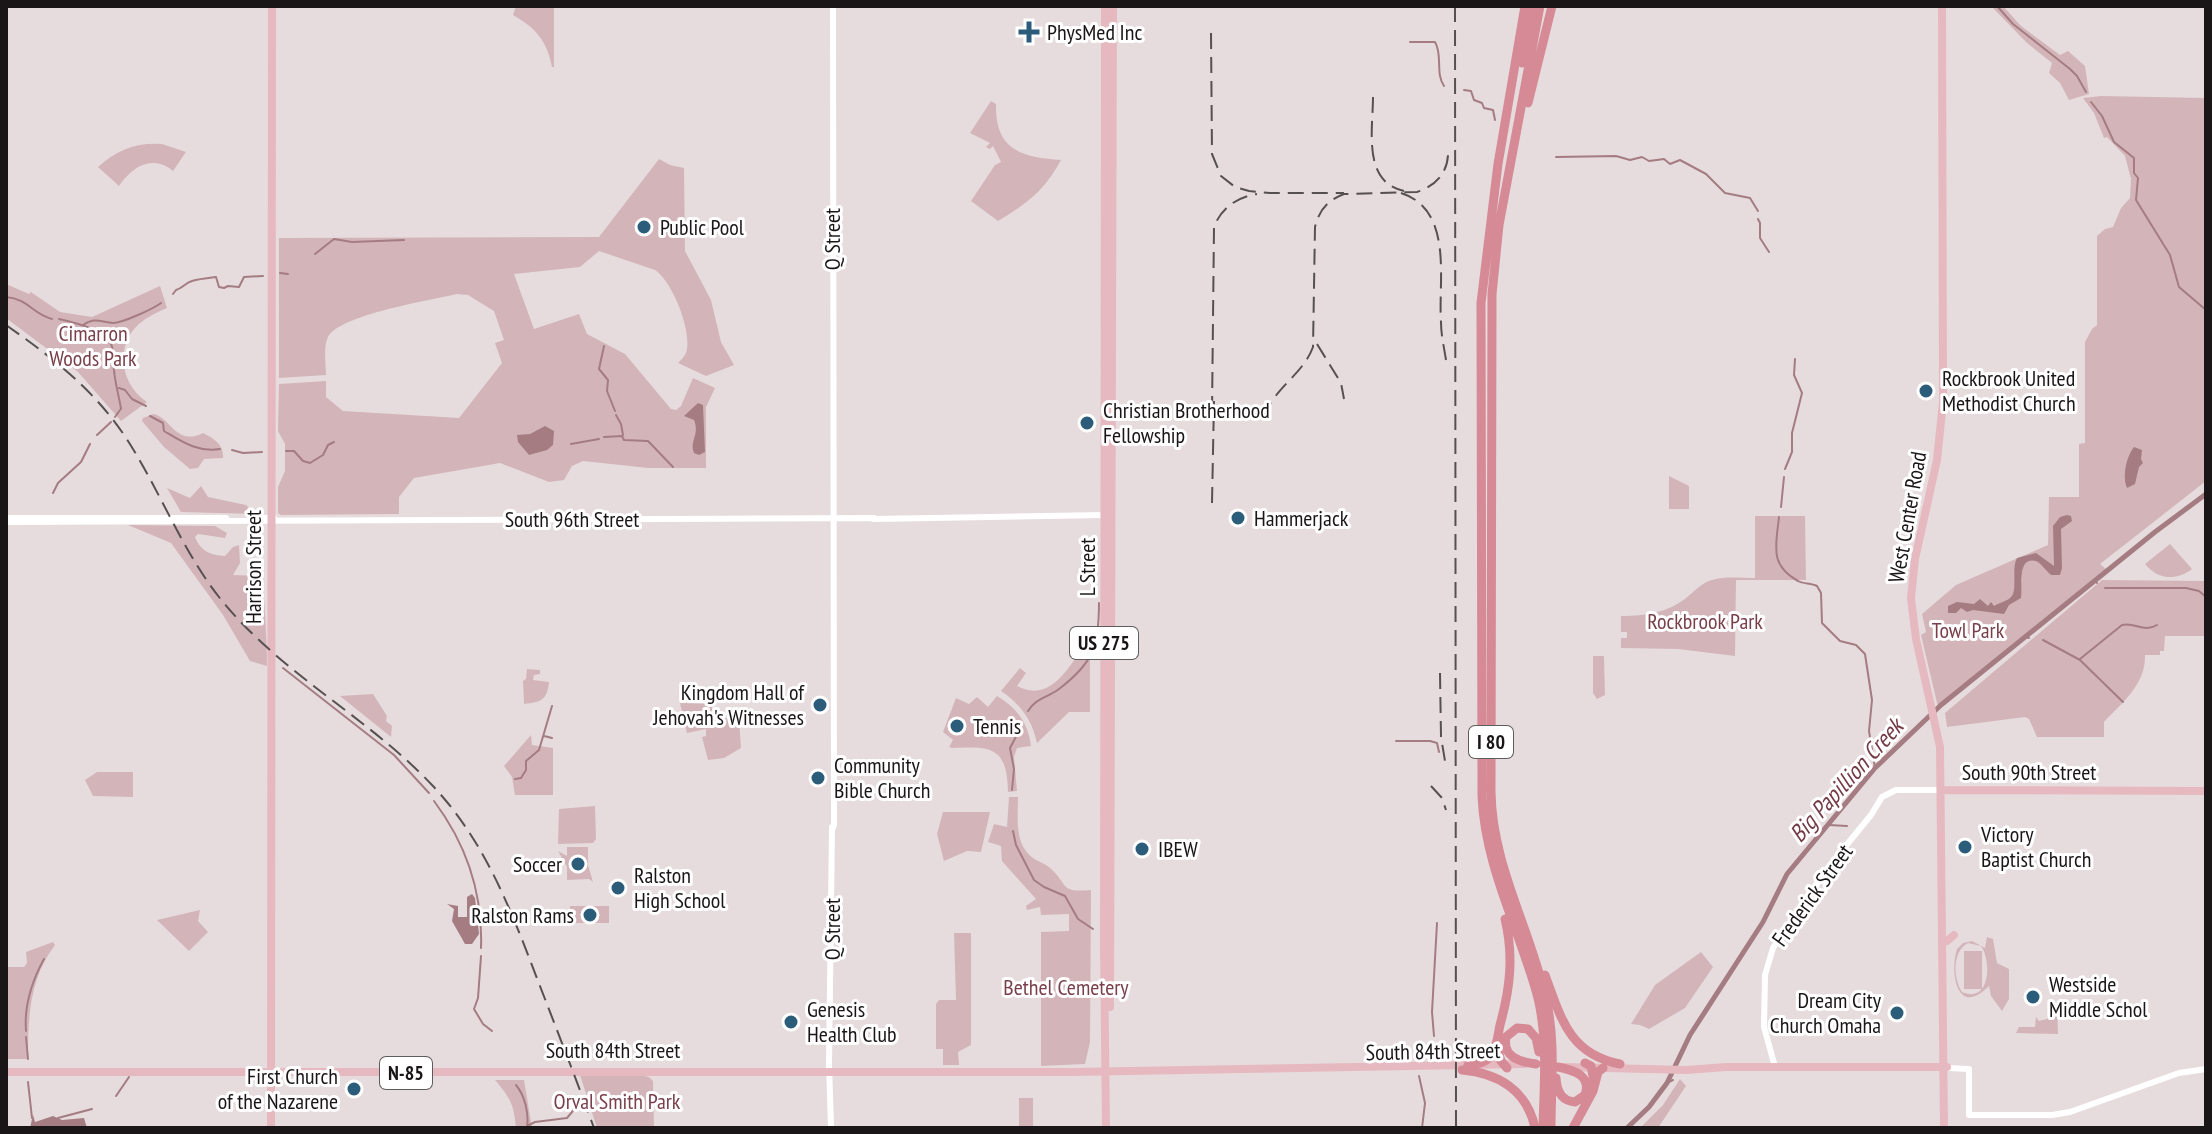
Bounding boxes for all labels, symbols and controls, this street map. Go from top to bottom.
place label: PhysMed Inc [1047,18,1142,46]
marker: PhysMed Inc [1018,21,1040,43]
street label: Q Street [818,208,846,270]
place label: Public Pool [660,213,745,241]
marker: Public Pool [635,218,653,236]
park label: Cimarron Woods Park [49,319,137,372]
place label: Rockbrook United Methodist Church [1942,364,2076,417]
marker: Rockbrook United Methodist Church [1917,382,1935,400]
place label: Christian Brotherhood Fellowship [1103,396,1270,449]
marker: Christian Brotherhood Fellowship [1078,414,1096,432]
street label: West Center Road [1882,449,1932,585]
place label: Hammerjack [1254,504,1349,532]
street label: South 96th Street [505,505,639,533]
marker: Hammerjack [1229,509,1247,527]
street label: Harrison Street [239,510,267,624]
street label: L Street [1073,538,1101,596]
park label: Rockbrook Park [1647,607,1763,635]
park label: Towl Park [1932,616,2005,644]
road number: US 275 [1070,627,1138,659]
place label: Kingdom Hall of Jehovah's Witnesses [652,678,805,731]
marker: Kingdom Hall of Jehovah's Witnesses [811,696,829,714]
water label: Big Papillion Creek [1782,710,1911,848]
place label: Tennis [973,712,1021,740]
marker: Tennis [948,717,966,735]
road number: I 80 [1469,726,1513,758]
place label: Community Bible Church [834,751,930,804]
street label: South 90th Street [1962,758,2096,786]
marker: Community Bible Church [809,769,827,787]
place label: Victory Baptist Church [1980,820,2092,873]
place label: IBEW [1158,835,1198,863]
street label: Frederick Street [1766,838,1858,952]
marker: Victory Baptist Church [1956,838,1974,856]
marker: IBEW [1133,840,1151,858]
place label: Soccer [513,850,562,878]
marker: Soccer [569,855,587,873]
place label: Ralston High School [634,861,726,914]
marker: Ralston High School [609,879,627,897]
street label: Q Street [818,898,846,960]
place label: Ralston Rams [471,901,574,929]
marker: Ralston Rams [581,906,599,924]
place label: Westside Middle Schol [2049,970,2148,1023]
park label: Bethel Cemetery [1003,973,1129,1001]
place label: Dream City Church Omaha [1770,986,1882,1039]
marker: Westside Middle Schol [2024,988,2042,1006]
place label: Genesis Health Club [807,995,897,1048]
marker: Dream City Church Omaha [1888,1004,1906,1022]
marker: Genesis Health Club [782,1013,800,1031]
street label: South 84th Street [546,1036,680,1064]
street label: South 84th Street [1365,1036,1501,1066]
road number: N-85 [380,1057,432,1089]
place label: First Church of the Nazarene [218,1062,338,1115]
marker: First Church of the Nazarene [345,1080,363,1098]
park label: Orval Smith Park [554,1087,681,1115]

